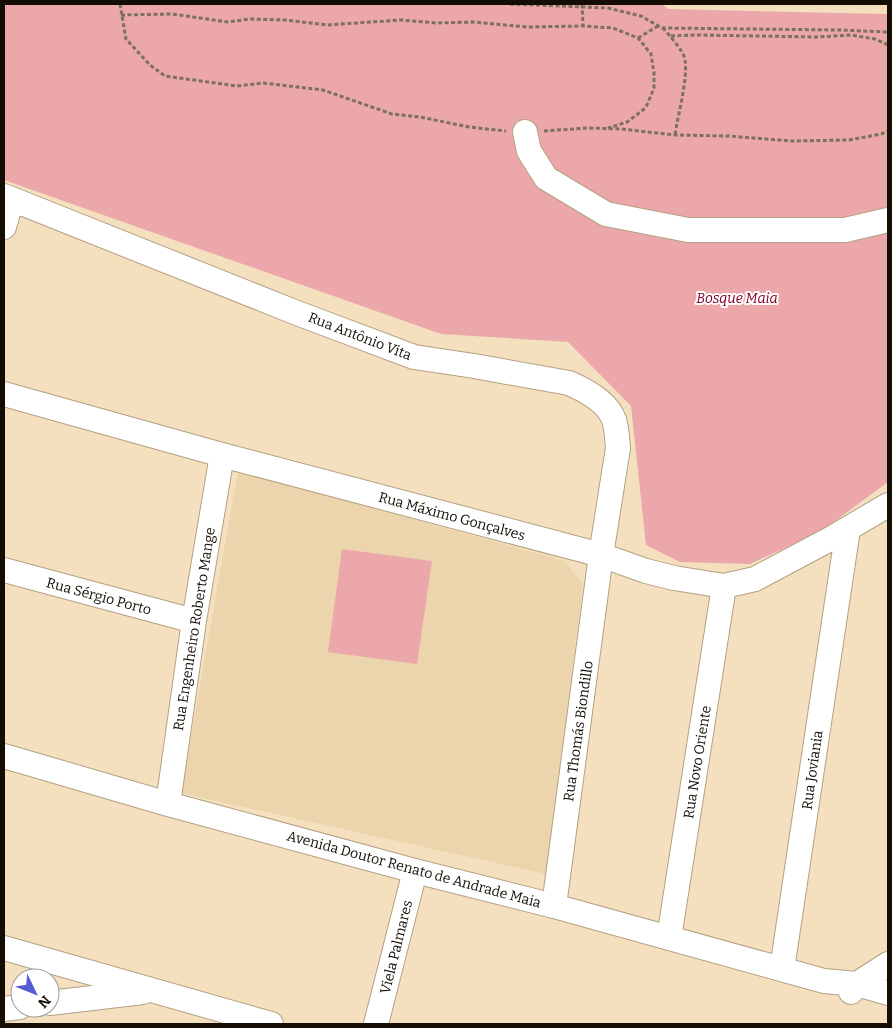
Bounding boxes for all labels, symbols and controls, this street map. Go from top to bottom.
park label: Bosque Maia [696,290,778,307]
street label: Rua Antônio Vita [306,309,414,364]
street label: Rua Máximo Gonçalves [377,489,527,544]
street label: Rua Engenheiro Roberto Mange [170,526,219,732]
street label: Rua Sérgio Porto [45,574,153,619]
street label: Rua Thomás Biondillo [560,660,597,802]
street label: Rua Novo Oriente [680,704,715,820]
street label: Rua Joviania [799,729,827,811]
street label: Avenida Doutor Renato de Andrade Maia [285,827,543,912]
street label: Viela Palmares [377,898,416,996]
north arrow [10,968,60,1018]
text: N [34,992,54,1011]

